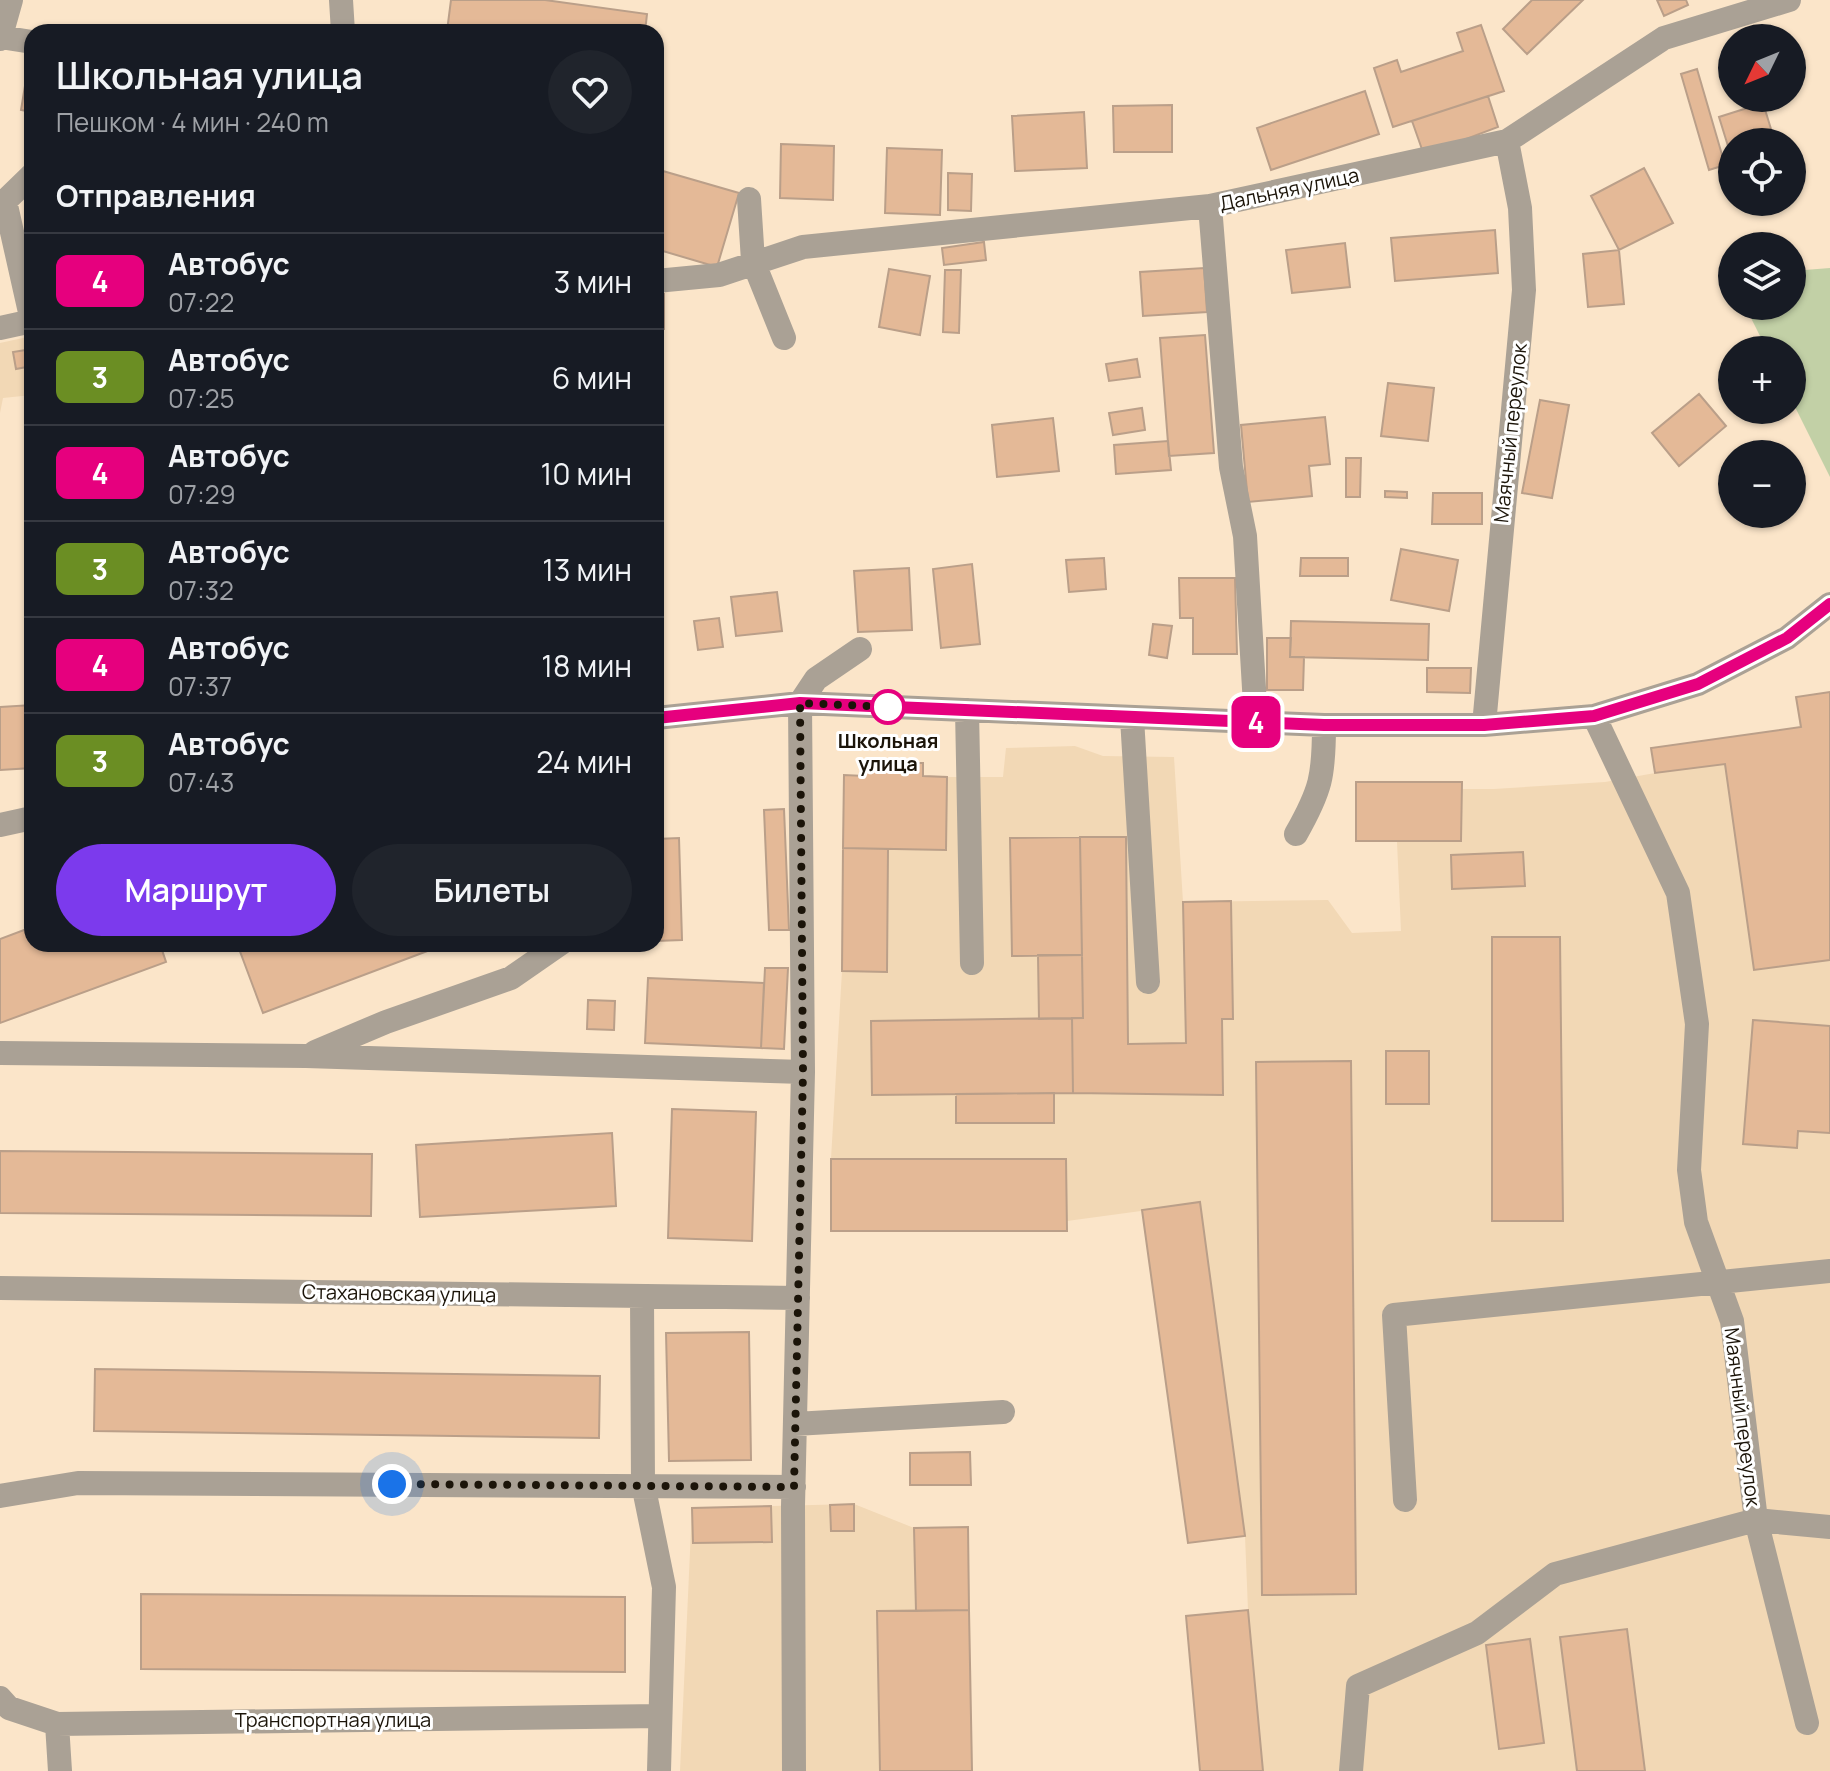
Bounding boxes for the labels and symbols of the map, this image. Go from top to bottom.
north arrow [1718,24,1806,112]
street label: Дальняя улица [1217,161,1361,217]
street label: Маячный переулок [1487,341,1533,524]
marker: Школьная улица [871,690,905,724]
line badge: 4 [1230,696,1282,748]
place label: Школьная улица [838,727,938,777]
street label: Стахановская улица [302,1278,496,1308]
street label: Маячный переулок [1719,1326,1768,1509]
your location [372,1464,412,1504]
street label: Транспортная улица [235,1706,431,1733]

